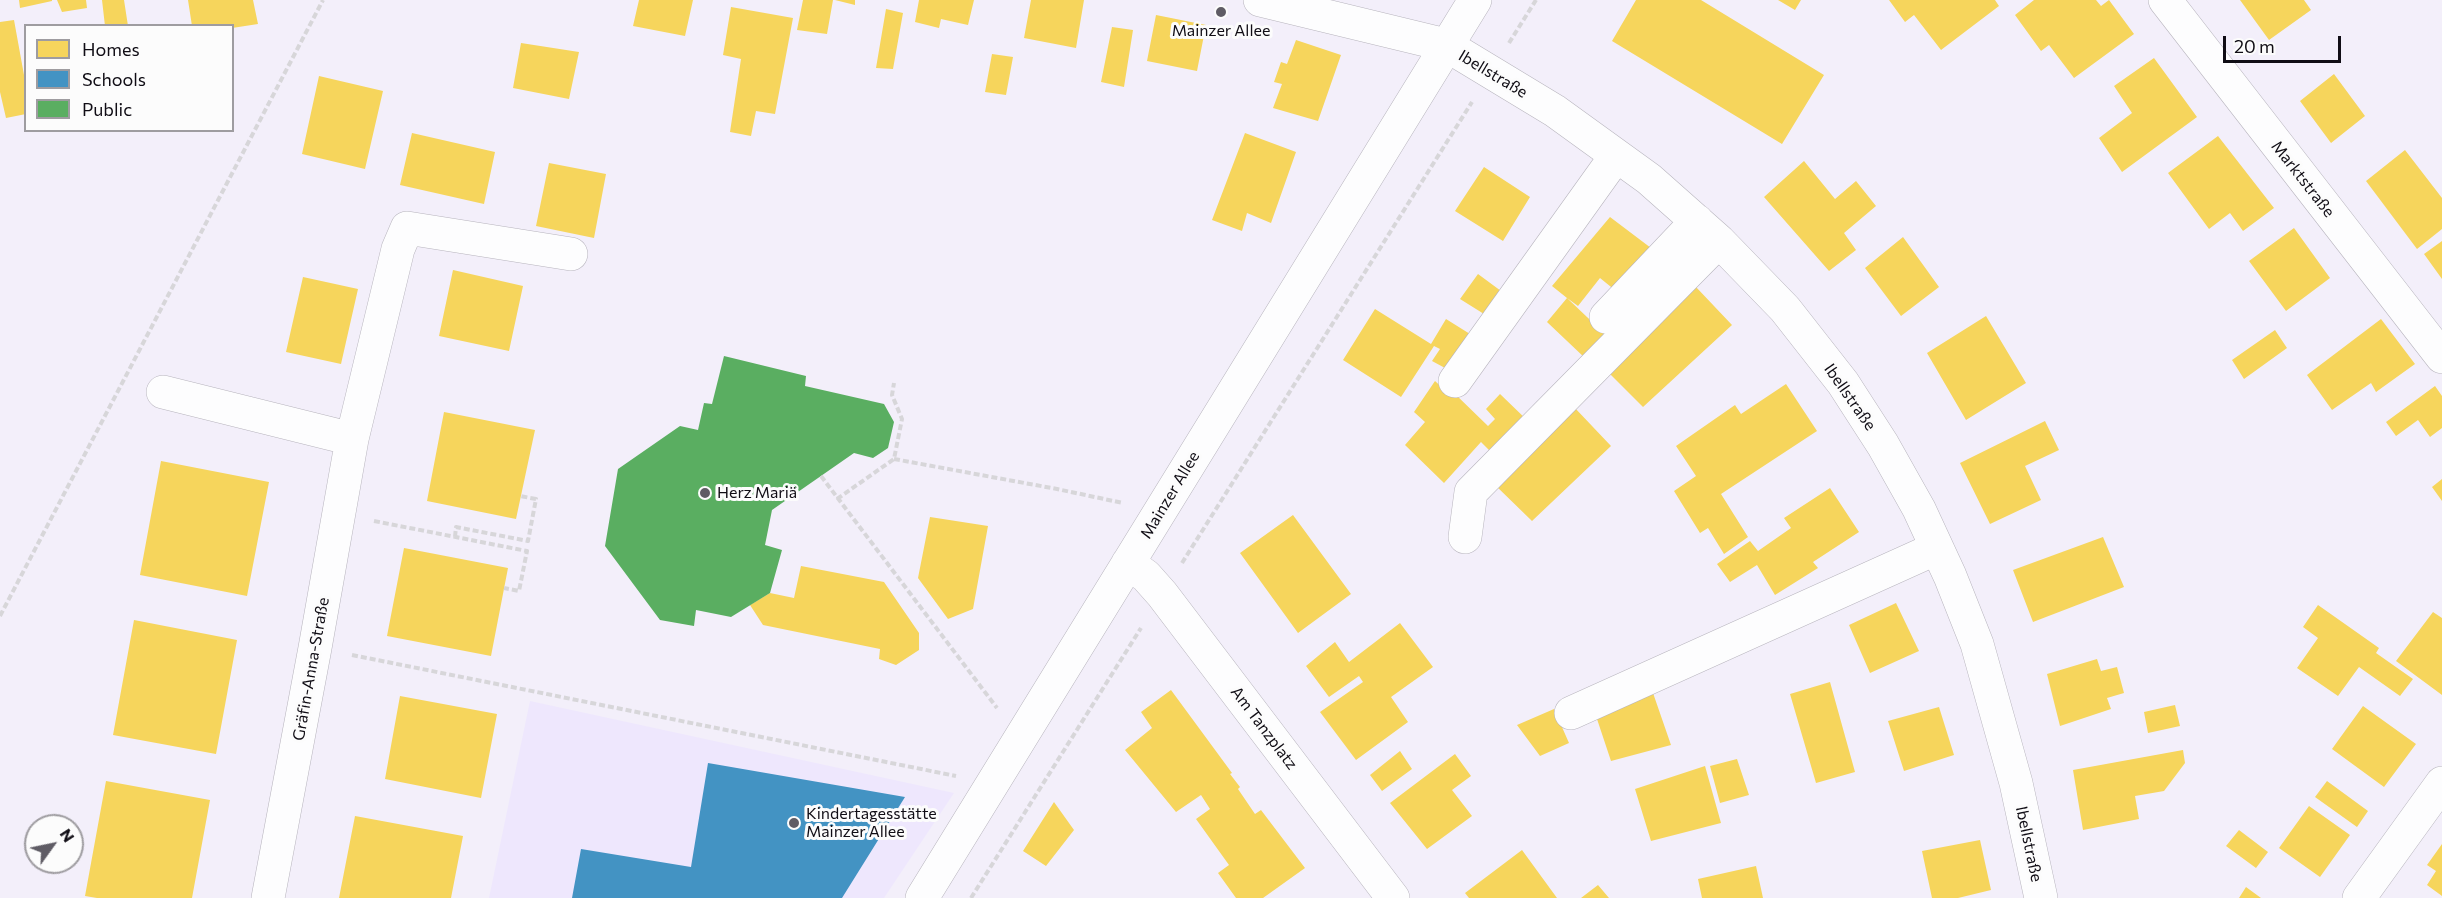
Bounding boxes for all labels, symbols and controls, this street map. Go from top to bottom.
marker: Mainzer Allee [1214,5,1228,19]
place label: Mainzer Allee [1172,21,1270,41]
legend [24,24,234,132]
scale bar [2226,24,2344,62]
text: 20 m [2234,35,2275,57]
text: Homes [82,38,140,60]
street label: Ibellstraße [1455,46,1531,102]
text: Schools [82,68,146,90]
text: Public [82,98,132,120]
street label: Marktstraße [2267,137,2339,221]
street label: Ibellstraße [1820,360,1880,434]
street label: Mainzer Allee [1136,448,1204,542]
place label: Herz Mariä [717,483,797,503]
marker: Herz Mariä [698,486,712,500]
street label: Gräfin-Anna-Straße [289,596,333,742]
street label: Am Tanzplatz [1227,683,1301,773]
place label: Kindertagesstätte Mainzer Allee [806,804,937,842]
street label: Ibellstraße [2012,804,2046,884]
north arrow [24,814,84,874]
marker: Kindertagesstätte Mainzer Allee [787,816,801,830]
text: N [57,825,79,845]

